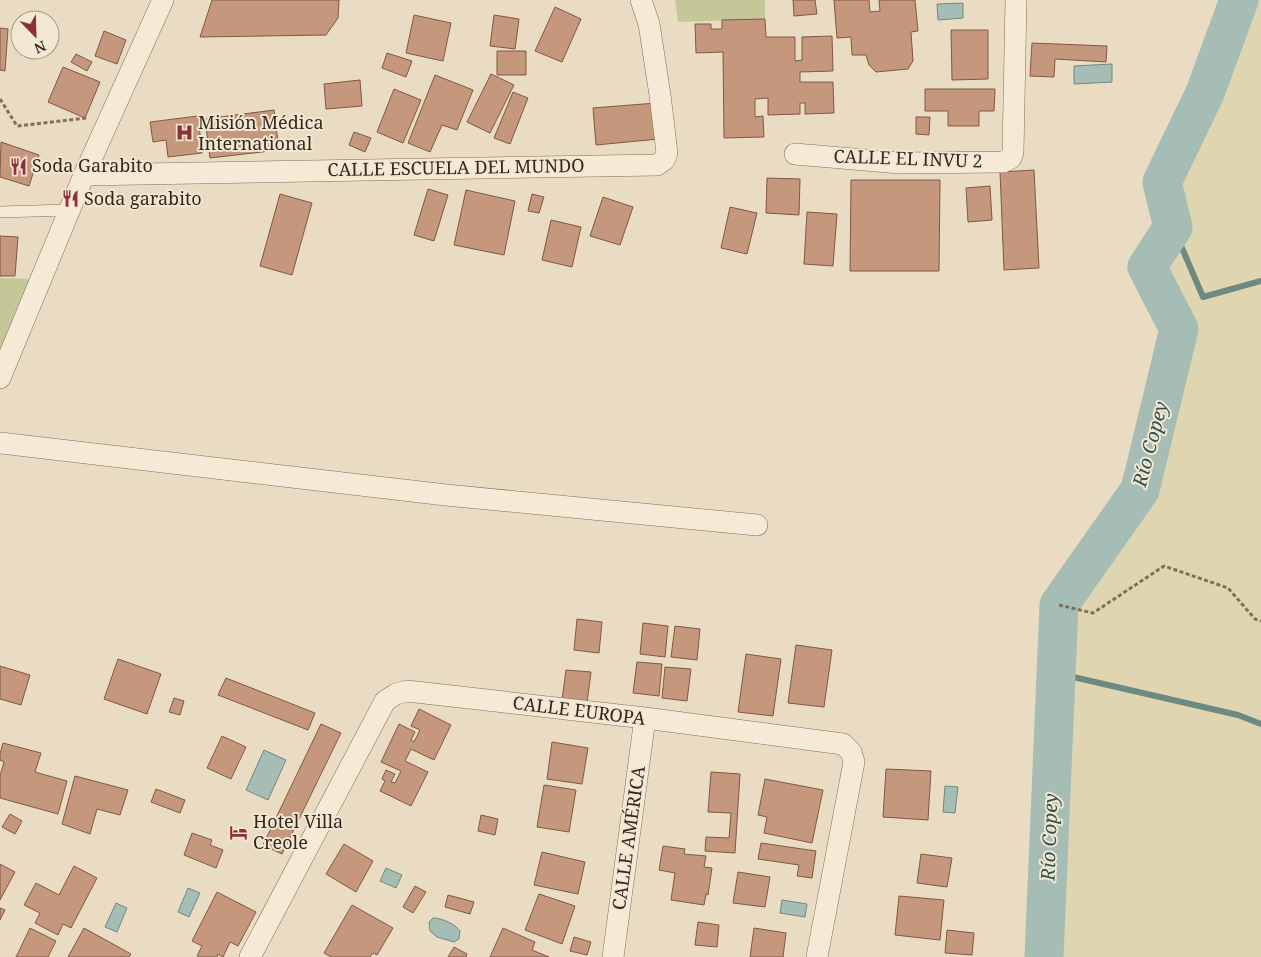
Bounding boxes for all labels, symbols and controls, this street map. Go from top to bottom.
north arrow [10,10,60,60]
text: N [31,37,49,58]
place label: Misión Médica International [198,110,324,155]
hospital icon: Misión Médica International [174,123,194,143]
street label: CALLE EL INVU 2 [833,143,983,173]
place label: Soda Garabito [32,153,153,177]
street label: CALLE ESCUELA DEL MUNDO [327,153,585,181]
restaurant icon: Soda Garabito [8,156,28,176]
place label: Soda garabito [84,186,202,210]
restaurant icon: Soda garabito [60,189,80,209]
water label: Río Copey [1126,398,1174,491]
street label: CALLE EUROPA [511,690,647,730]
street label: CALLE AMÉRICA [606,764,650,911]
water label: Río Copey [1034,793,1064,882]
place label: Hotel Villa Creole [253,809,343,854]
hotel icon: Hotel Villa Creole [229,822,249,842]

